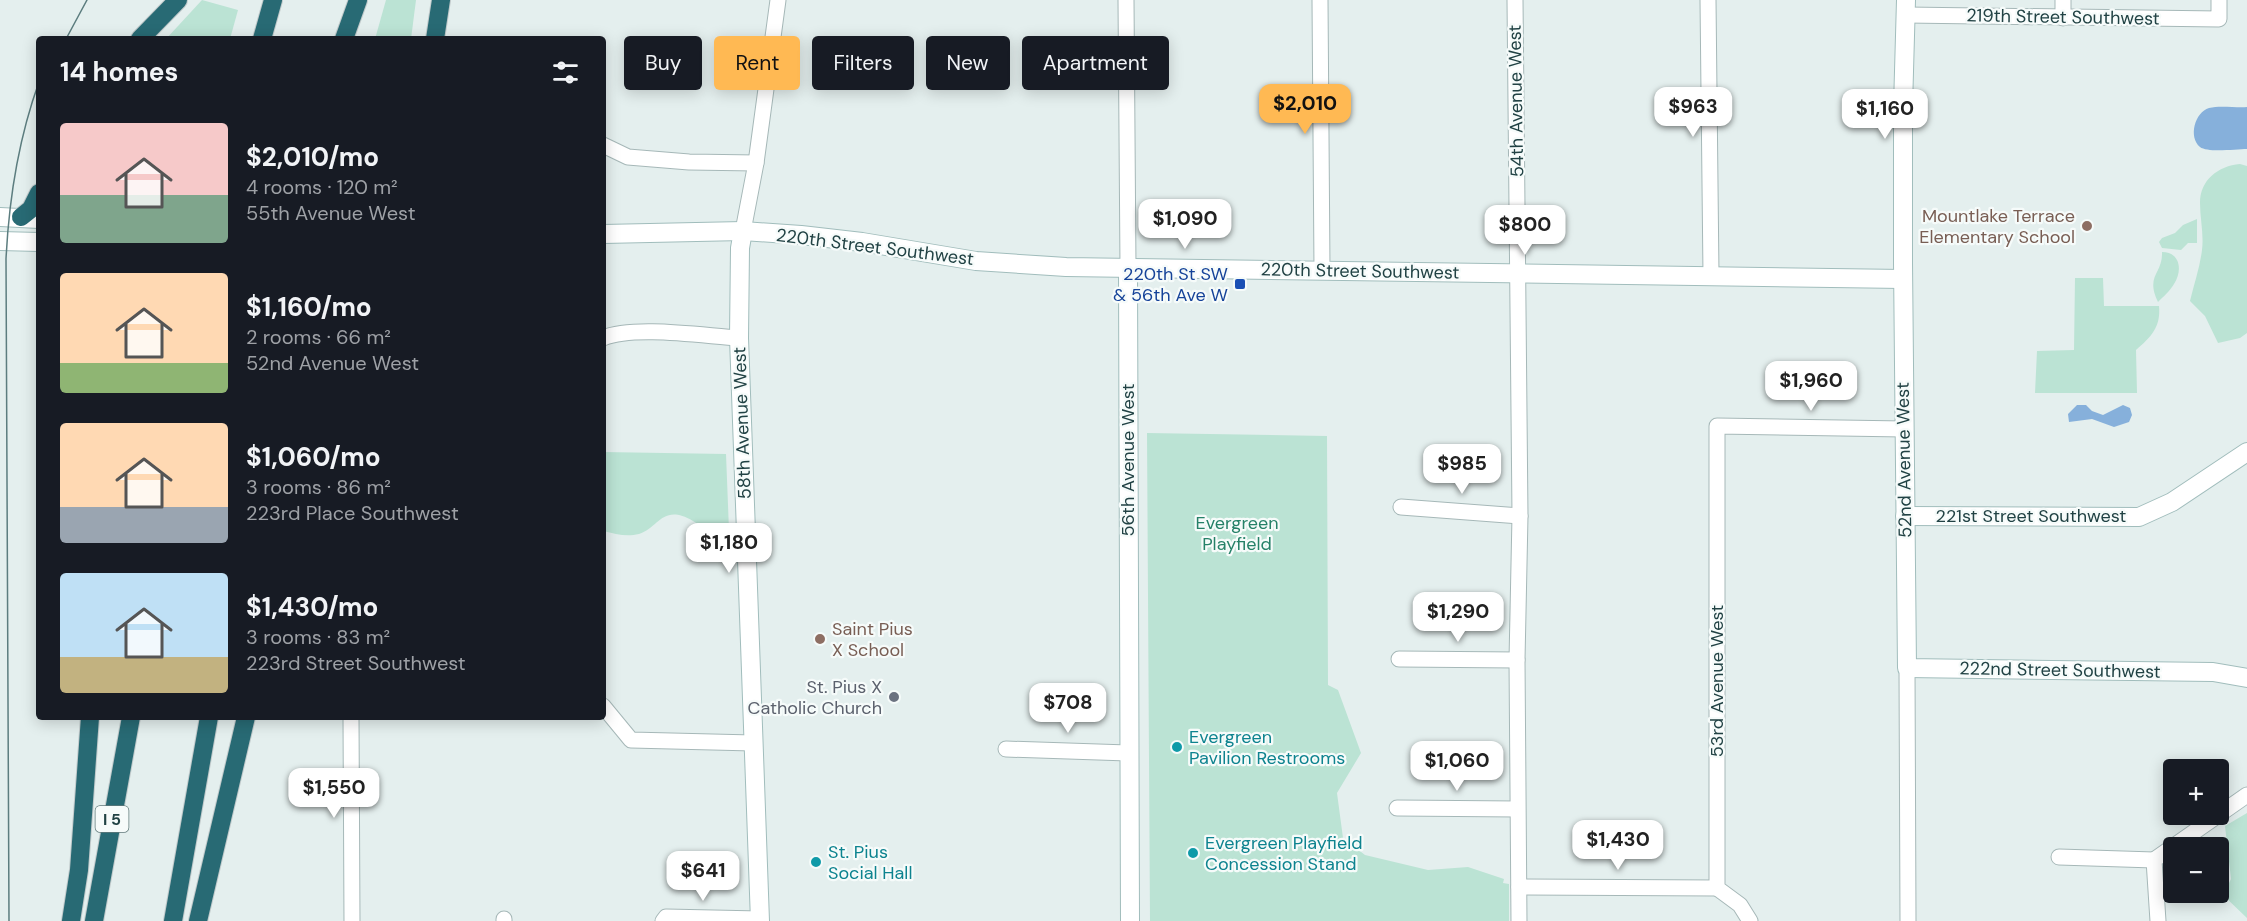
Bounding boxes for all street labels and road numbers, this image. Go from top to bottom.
street label: 219th Street Southwest [1966,3,2160,31]
street label: 54th Avenue West [1503,25,1529,177]
street label: 220th Street Southwest [775,223,975,271]
street label: 220th Street Southwest [1260,257,1460,285]
street label: 58th Avenue West [727,346,757,500]
street label: 52nd Avenue West [1891,382,1917,538]
street label: 56th Avenue West [1116,384,1140,536]
street label: 221st Street Southwest [1936,504,2126,528]
street label: 53rd Avenue West [1705,605,1729,757]
street label: 222nd Street Southwest [1959,656,2161,684]
road number: I 5 [96,806,128,832]

